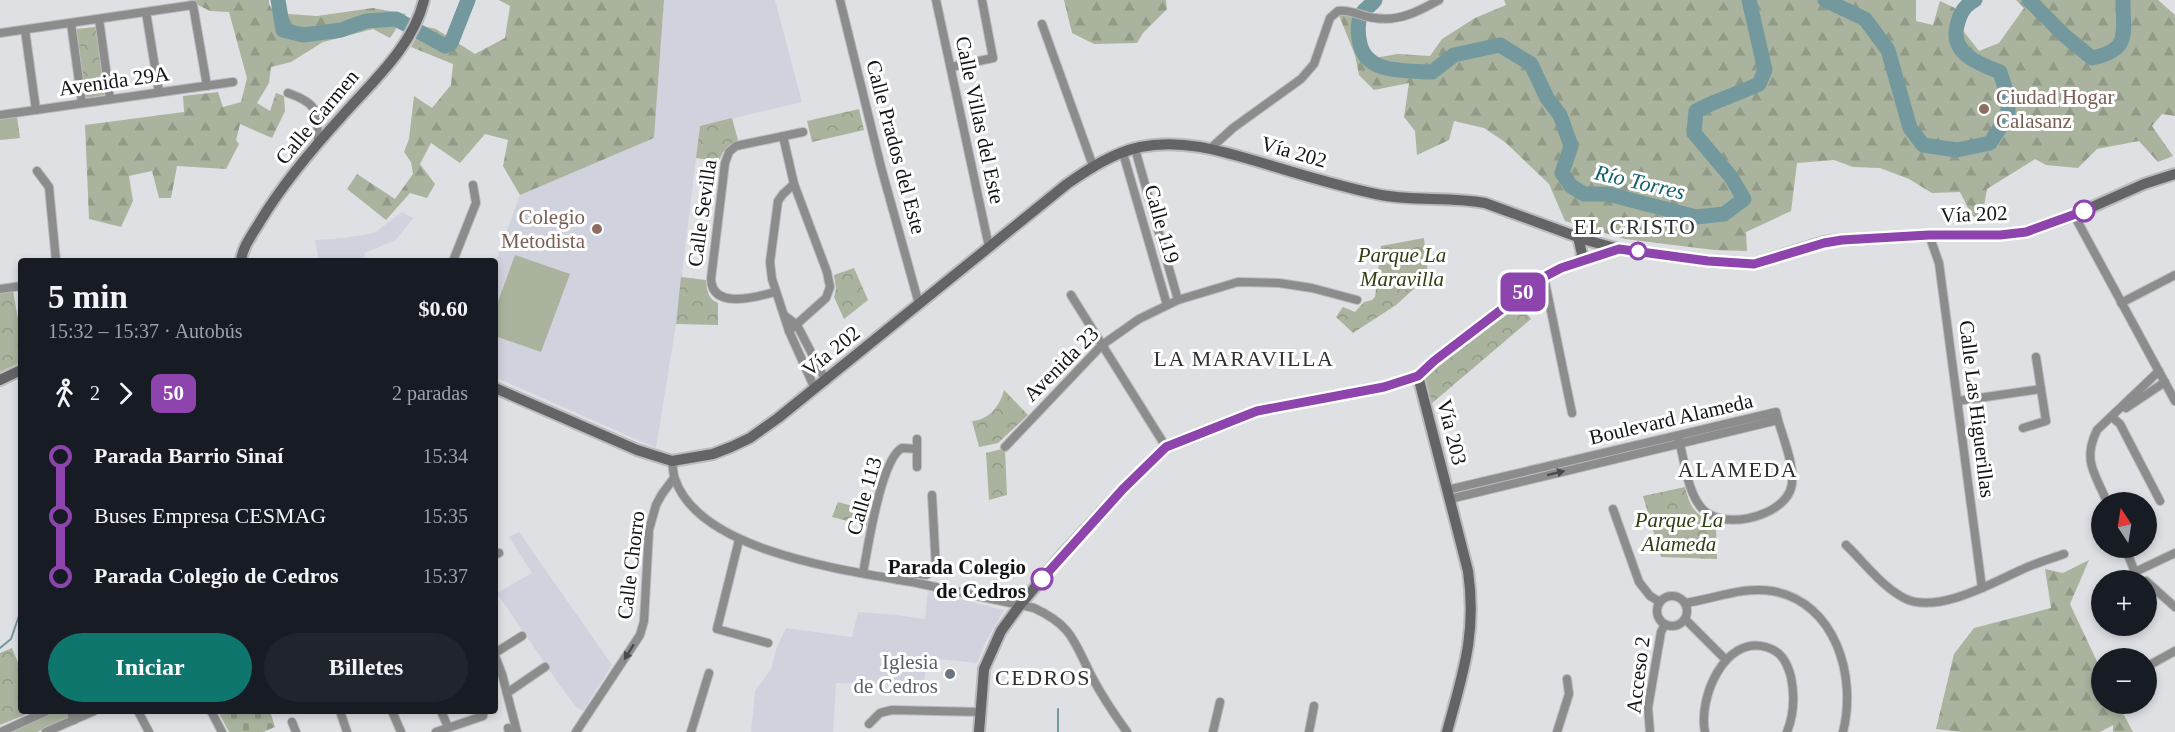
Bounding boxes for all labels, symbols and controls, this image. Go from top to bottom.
street label: Calle Villas del Este [951,34,1009,206]
street label: Calle Prados del Este [861,57,931,237]
street label: Avenida 29A [57,61,171,101]
street label: Calle Carmen [271,64,364,169]
place label: Ciudad Hogar Calasanz [1996,85,2114,133]
marker: Ciudad Hogar Calasanz [1977,102,1991,116]
street label: Vía 202 [1258,131,1330,173]
street label: Calle Sevilla [683,157,721,268]
water label: Río Torres [1591,159,1688,205]
street label: Calle 119 [1139,182,1185,266]
unlabelled marker [2073,200,2095,222]
street label: Vía 202 [1940,201,2008,227]
place label: Colegio Metodista [501,205,586,253]
district label: EL CRISTO [1574,214,1696,239]
marker: Colegio Metodista [590,222,604,236]
unlabelled marker [1629,242,1647,260]
park label: Parque La Maravilla [1357,243,1446,291]
line badge: 50 [1496,272,1550,312]
text: 5 min [48,279,128,315]
text: 50 [1513,280,1534,304]
text: $0.60 [419,296,468,321]
street label: Calle Las Higuerillas [1954,319,2000,499]
text: 15:32 – 15:37 · Autobús [48,320,242,342]
street label: Vía 202 [797,321,865,381]
street label: Avenida 23 [1019,322,1103,406]
district label: LA MARAVILLA [1154,346,1334,371]
icon: walk [48,377,81,410]
icon: forward [109,377,142,410]
text: 50 [163,381,184,405]
text: 2 [90,382,100,404]
text: 2 paradas [392,382,468,404]
street label: Boulevard Alameda [1587,388,1756,450]
street label: Vía 203 [1432,397,1472,467]
text: Parada Barrio Sinaí [94,443,283,468]
text: 15:34 [422,445,468,467]
street label: Calle 113 [841,454,887,538]
district label: ALAMEDA [1678,457,1798,482]
one-way arrow [1547,468,1566,478]
north arrow [2091,492,2157,558]
map controls [2091,492,2157,714]
text: Buses Empresa CESMAG [94,503,326,528]
text: 15:35 [422,505,468,527]
park label: Parque La Alameda [1634,508,1723,556]
street label: Calle Chorro [612,509,650,621]
place label: Parada Colegio de Cedros [888,555,1026,603]
text: Parada Colegio de Cedros [94,563,339,588]
text: 15:37 [422,565,468,587]
marker: Parada Colegio de Cedros [1031,568,1053,590]
button: + [2091,570,2157,636]
button: Iniciar [48,633,252,702]
button: Billetes [264,633,468,702]
street label: Acceso 2 [1621,635,1655,715]
one-way arrow [623,644,634,661]
button: − [2091,648,2157,714]
place label: Iglesia de Cedros [853,650,939,698]
district label: CEDROS [995,665,1091,690]
marker: Iglesia de Cedros [943,667,957,681]

